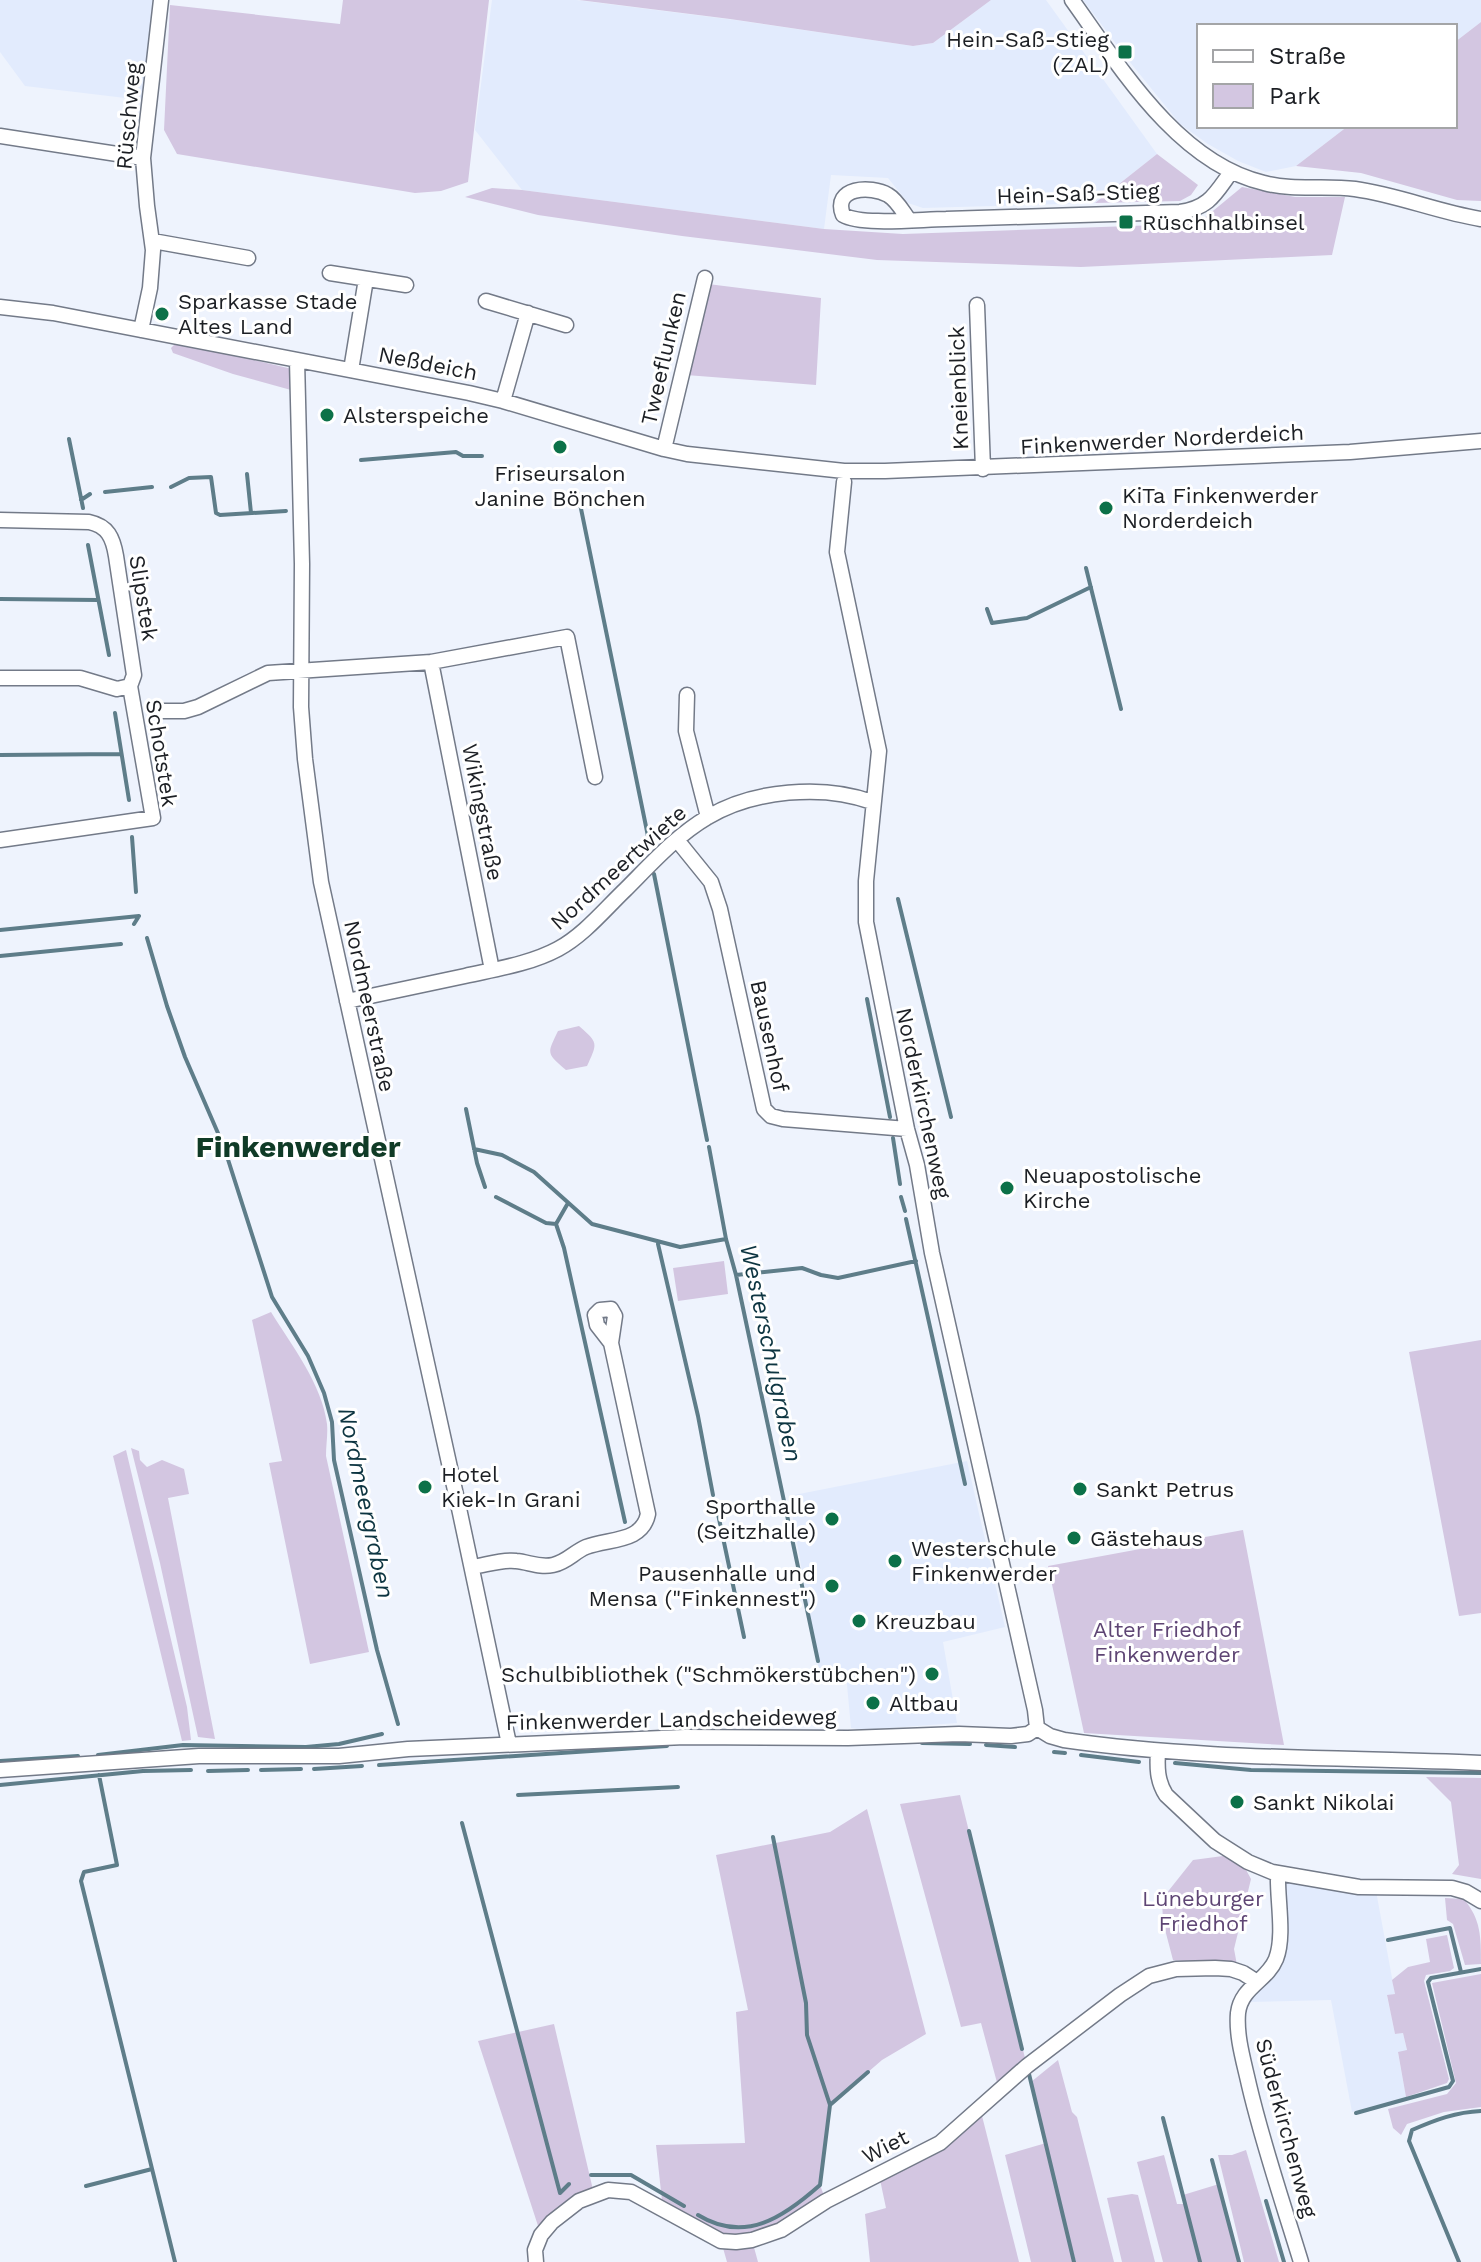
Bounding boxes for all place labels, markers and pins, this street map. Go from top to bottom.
place label: Hein-Saß-Stieg (ZAL) [946,27,1109,77]
marker: Hein-Saß-Stieg (ZAL) [1116,43,1134,61]
place label: Rüschhalbinsel [1142,210,1305,235]
marker: Rüschhalbinsel [1117,213,1135,231]
place label: Sparkasse Stade Altes Land [178,289,358,339]
marker: Sparkasse Stade Altes Land [153,305,171,323]
place label: Alsterspeiche [343,403,489,428]
marker: Alsterspeiche [318,406,336,424]
marker: Friseursalon Janine Bönchen [551,438,569,456]
place label: Friseursalon Janine Bönchen [474,461,646,511]
place label: KiTa Finkenwerder Norderdeich [1122,483,1318,533]
marker: KiTa Finkenwerder Norderdeich [1097,499,1115,517]
place label: Neuapostolische Kirche [1023,1163,1202,1213]
marker: Neuapostolische Kirche [998,1179,1016,1197]
place label: Hotel Kiek-In Grani [441,1462,581,1512]
place label: Sankt Petrus [1096,1477,1234,1502]
marker: Hotel Kiek-In Grani [416,1478,434,1496]
marker: Sankt Petrus [1071,1480,1089,1498]
place label: Sporthalle (Seitzhalle) [696,1494,816,1544]
marker: Sporthalle (Seitzhalle) [823,1510,841,1528]
place label: Gästehaus [1090,1526,1203,1551]
marker: Gästehaus [1065,1529,1083,1547]
place label: Westerschule Finkenwerder [911,1536,1057,1586]
marker: Westerschule Finkenwerder [886,1552,904,1570]
place label: Pausenhalle und Mensa ("Finkennest") [588,1561,816,1611]
marker: Pausenhalle und Mensa ("Finkennest") [823,1577,841,1595]
place label: Kreuzbau [875,1609,976,1634]
marker: Kreuzbau [850,1612,868,1630]
place label: Schulbibliothek ("Schmökerstübchen") [501,1662,916,1687]
marker: Schulbibliothek ("Schmökerstübchen") [923,1665,941,1683]
place label: Altbau [889,1691,959,1716]
marker: Altbau [864,1694,882,1712]
place label: Sankt Nikolai [1253,1790,1394,1815]
marker: Sankt Nikolai [1228,1793,1246,1811]

